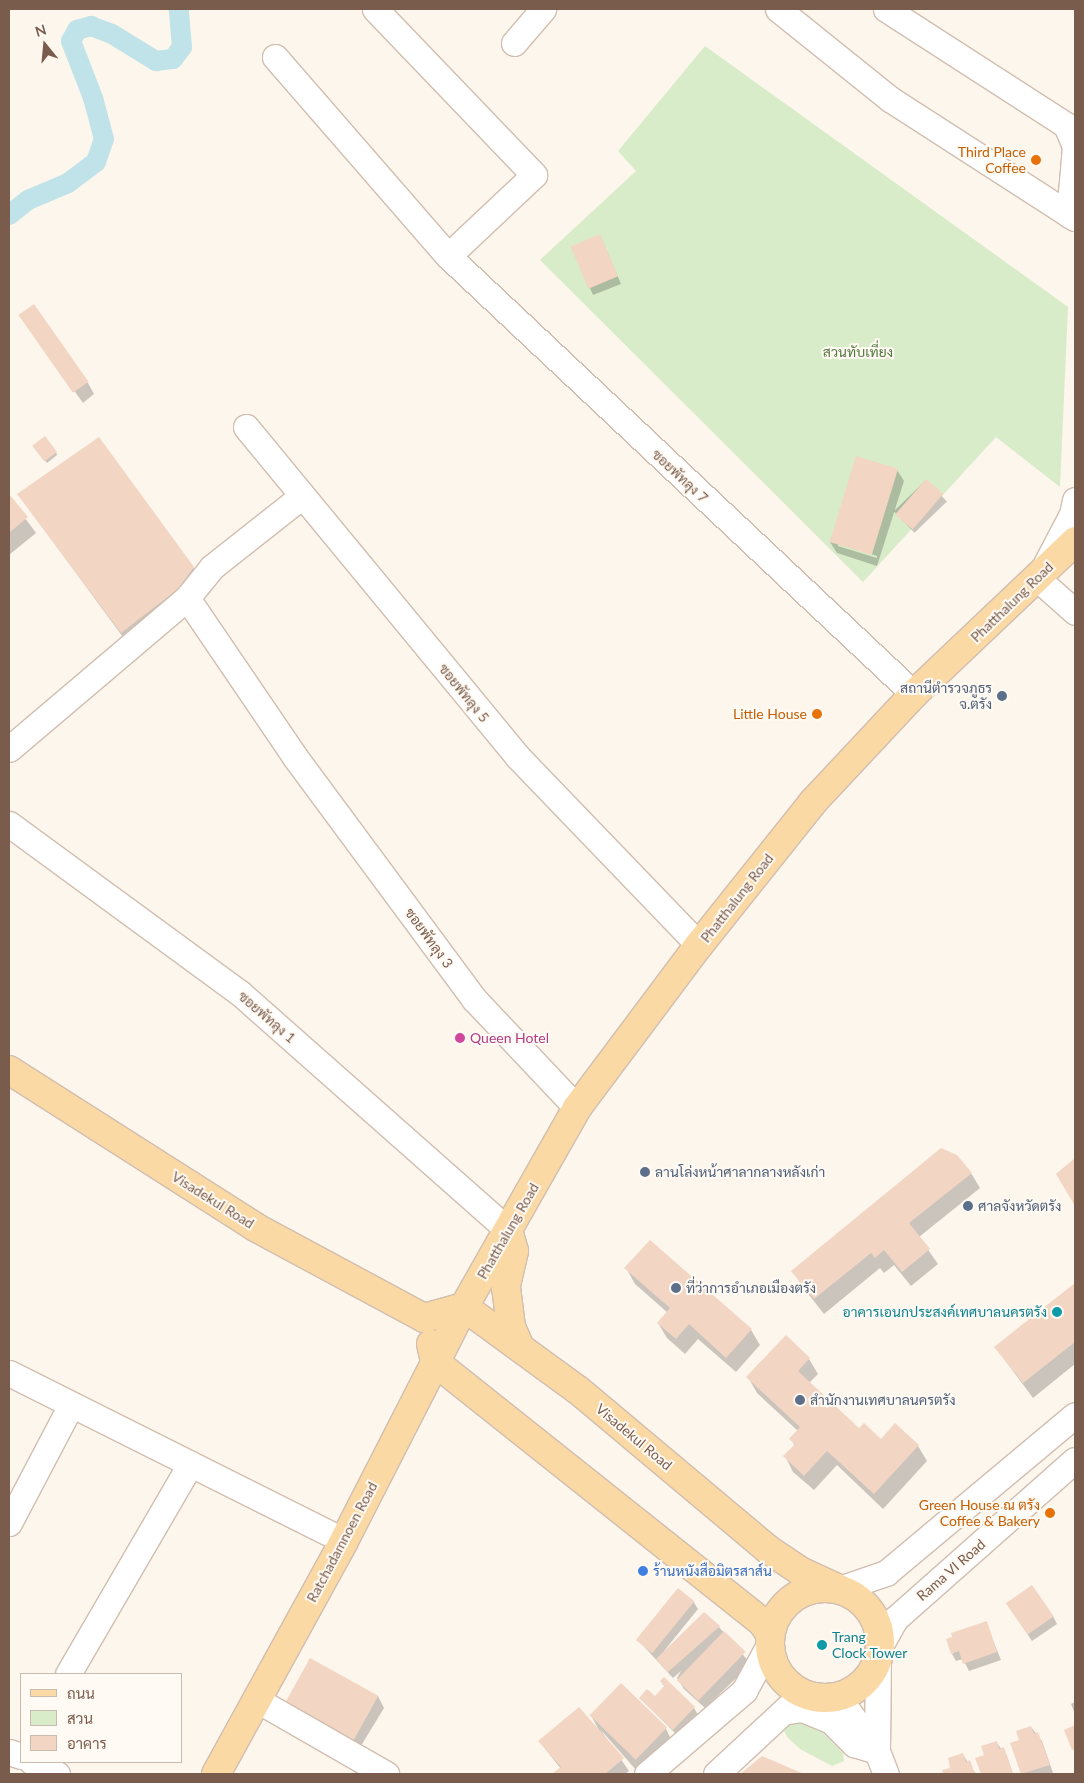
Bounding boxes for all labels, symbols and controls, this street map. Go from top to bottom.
north arrow [20,20,70,70]
text: N [33,20,48,40]
place label: Third Place Coffee [958,144,1026,176]
marker: Third Place Coffee [1030,154,1042,166]
park label: สวนทับเที่ยง [823,344,893,360]
street label: ซอยพัทลุง 7 [649,446,711,506]
street label: Phatthalung Road [967,558,1057,646]
street label: ซอยพัทลุง 5 [435,660,493,726]
place label: สถานีตำรวจภูธร จ.ตรัง [900,680,992,712]
marker: สถานีตำรวจภูธร จ.ตรัง [996,690,1008,702]
place label: Little House [733,706,807,722]
marker: Little House [811,708,823,720]
street label: Phatthalung Road [697,850,777,946]
street label: ซอยพัทลุง 3 [402,905,456,971]
street label: ซอยพัทลุง 1 [235,988,299,1046]
place label: Queen Hotel [470,1030,549,1046]
marker: Queen Hotel [454,1032,466,1044]
place label: ลานโล่งหน้าศาลากลางหลังเก่า [655,1164,825,1180]
marker: ลานโล่งหน้าศาลากลางหลังเก่า [639,1166,651,1178]
street label: Visadekul Road [169,1168,257,1232]
street label: Phatthalung Road [474,1180,542,1282]
place label: ศาลจังหวัดตรัง [978,1198,1061,1214]
marker: ศาลจังหวัดตรัง [962,1200,974,1212]
place label: ที่ว่าการอำเภอเมืองตรัง [686,1280,816,1296]
marker: ที่ว่าการอำเภอเมืองตรัง [670,1282,682,1294]
place label: อาคารเอนกประสงค์เทศบาลนครตรัง [842,1304,1047,1320]
marker: อาคารเอนกประสงค์เทศบาลนครตรัง [1051,1306,1063,1318]
place label: สำนักงานเทศบาลนครตรัง [810,1392,956,1408]
marker: สำนักงานเทศบาลนครตรัง [794,1394,806,1406]
street label: Visadekul Road [593,1400,675,1474]
street label: Ratchadamnoen Road [303,1479,381,1605]
place label: Green House ณ ตรัง Coffee & Bakery [919,1497,1040,1530]
marker: Green House ณ ตรัง Coffee & Bakery [1044,1507,1056,1519]
street label: Rama VI Road [913,1536,989,1604]
place label: ร้านหนังสือมิตรสาส์น [653,1563,772,1579]
marker: ร้านหนังสือมิตรสาส์น [637,1565,649,1577]
place label: Trang Clock Tower [832,1629,908,1661]
marker: Trang Clock Tower [816,1639,828,1651]
legend [20,1673,182,1763]
text: ถนน [67,1684,95,1702]
text: สวน [67,1709,93,1727]
text: อาคาร [67,1734,107,1752]

